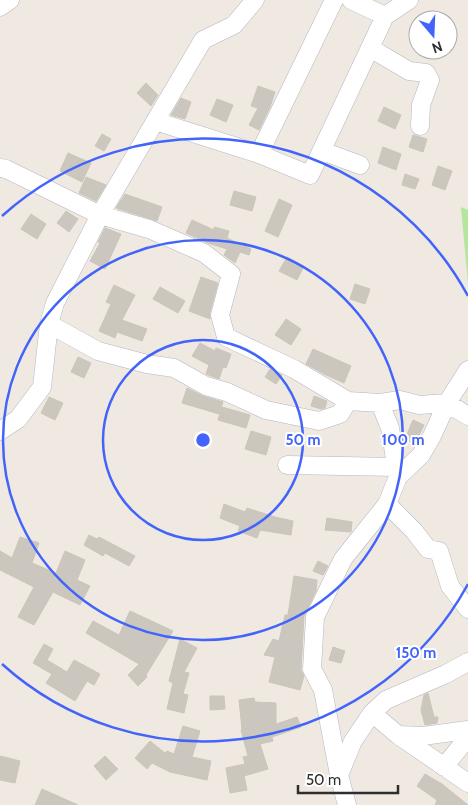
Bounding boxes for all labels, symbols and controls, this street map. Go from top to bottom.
north arrow [408,10,458,60]
text: N [430,37,445,57]
centre of rings [194,431,212,449]
text: 50 m [285,431,321,449]
text: 100 m [381,431,425,449]
text: 150 m [396,644,436,662]
scale bar [298,762,398,794]
text: 50 m [306,771,341,789]

